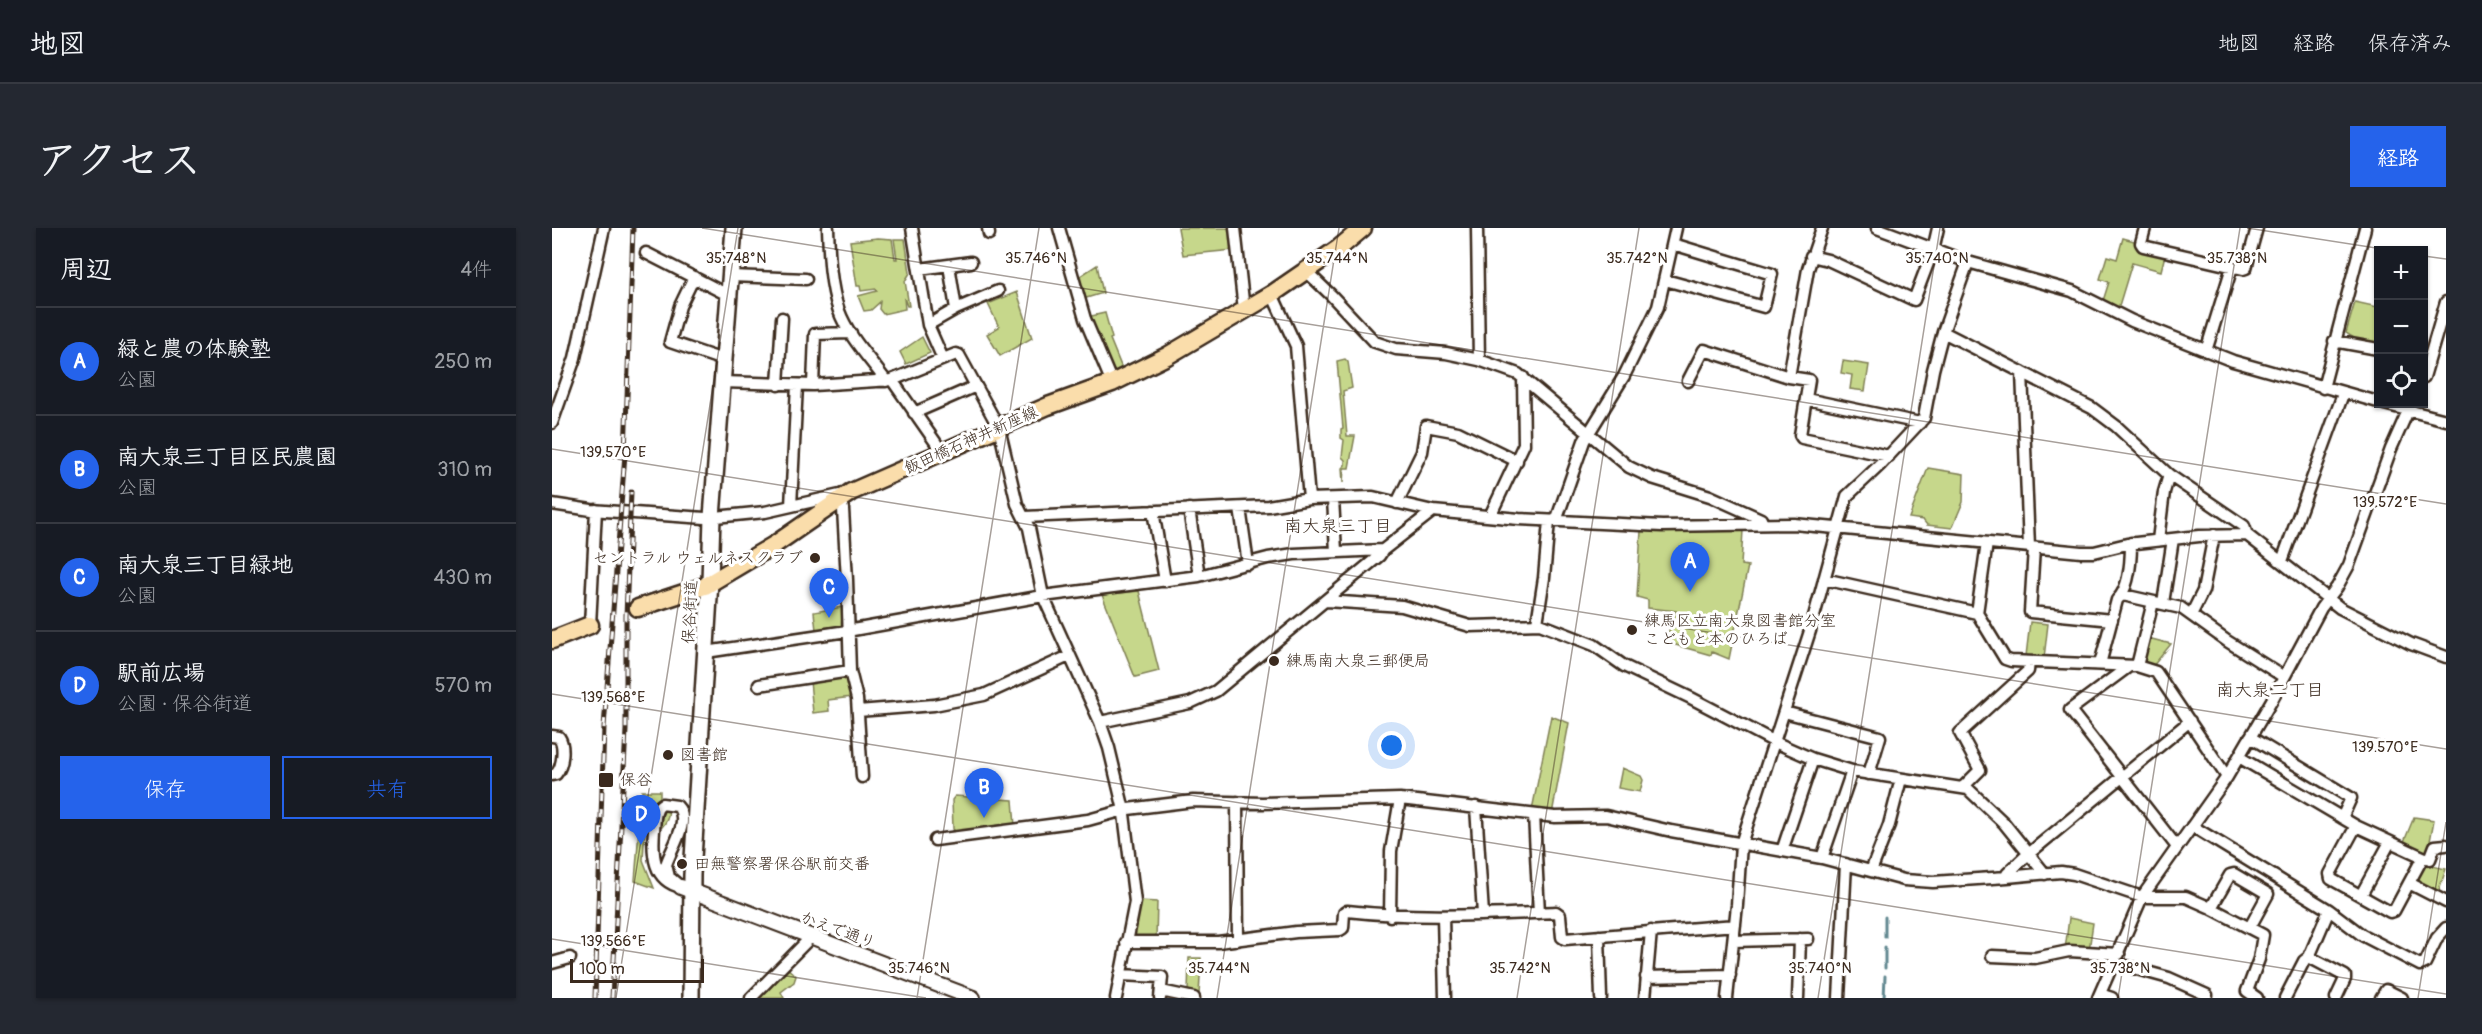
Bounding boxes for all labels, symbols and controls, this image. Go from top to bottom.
text: 地図 [30,27,86,62]
text: 地図 [2218,30,2260,57]
text: 経路 [2293,30,2335,57]
text: 保存済み [2368,30,2452,57]
button: 経路 [2350,126,2446,187]
text: アクセス [36,135,201,187]
map controls [2374,246,2428,408]
button: + [2374,246,2428,300]
text: 35.748°N [706,249,766,268]
text: 35.746°N [1005,249,1067,268]
text: 35.744°N [1306,249,1368,268]
text: 35.742°N [1606,249,1668,268]
text: 35.740°N [1905,249,1969,268]
text: 35.738°N [2207,249,2267,268]
text: 周辺 [60,254,112,286]
text: 4件 [460,257,492,282]
button: − [2374,300,2428,354]
text: 緑と農の体験塾 [117,335,271,363]
text: A [73,349,86,374]
text: 250 m [434,349,492,374]
button: locate [2374,354,2428,408]
text: 公園 [117,367,157,392]
street label: 飯田橋石神井新座線 [901,402,1041,478]
text: 南大泉三丁目区民農園 [117,443,337,471]
text: 139.570°E [580,443,646,462]
text: B [74,457,85,482]
text: 310 m [437,457,492,482]
text: 公園 [117,475,157,500]
text: 139.572°E [2353,493,2417,512]
district label: 南大泉三丁目 [1284,515,1392,538]
pin: A [1670,542,1710,592]
place label: セントラル ウェルネスクラブ [592,548,803,568]
text: 南大泉三丁目緑地 [117,551,293,579]
marker: セントラル ウェルネスクラブ [808,551,822,565]
text: C [73,565,86,590]
text: 430 m [433,565,492,590]
pin: C [810,568,848,618]
street label: 保谷街道 [678,580,702,644]
text: 公園 [117,583,157,608]
place label: 練馬区立南大泉図書館分室 こどもと本のひろば [1644,611,1836,649]
marker: 練馬区立南大泉図書館分室 こどもと本のひろば [1625,623,1639,637]
place label: 練馬南大泉三郵便局 [1286,651,1430,671]
marker: 練馬南大泉三郵便局 [1267,654,1281,668]
text: 駅前広場 [117,659,205,687]
text: D [73,673,86,698]
text: 570 m [435,673,492,698]
district label: 南大泉二丁目 [2216,679,2324,702]
text: 139.568°E [581,688,645,707]
text: 公園 · 保谷街道 [117,691,252,716]
your location [1377,731,1406,760]
text: 139.570°E [2352,738,2418,757]
place label: 図書館 [680,745,728,765]
marker: 図書館 [661,748,675,762]
button: 保存 [60,756,270,819]
button: 共有 [282,756,492,819]
pin: B [964,768,1004,818]
place label: 保谷 [620,770,652,790]
marker: 保谷 [597,771,615,789]
pin: D [622,796,661,845]
place label: 田無警察署保谷駅前交番 [694,854,870,874]
marker: 田無警察署保谷駅前交番 [675,857,689,871]
street label: かえで通り [798,907,878,953]
text: 139.566°E [580,932,646,951]
scale bar [570,956,704,984]
text: 100 m [579,959,625,979]
text: 35.746°N [888,959,950,978]
text: 35.744°N [1188,959,1250,978]
text: 35.742°N [1489,959,1551,978]
text: 35.740°N [1788,959,1852,978]
text: 35.738°N [2090,959,2150,978]

